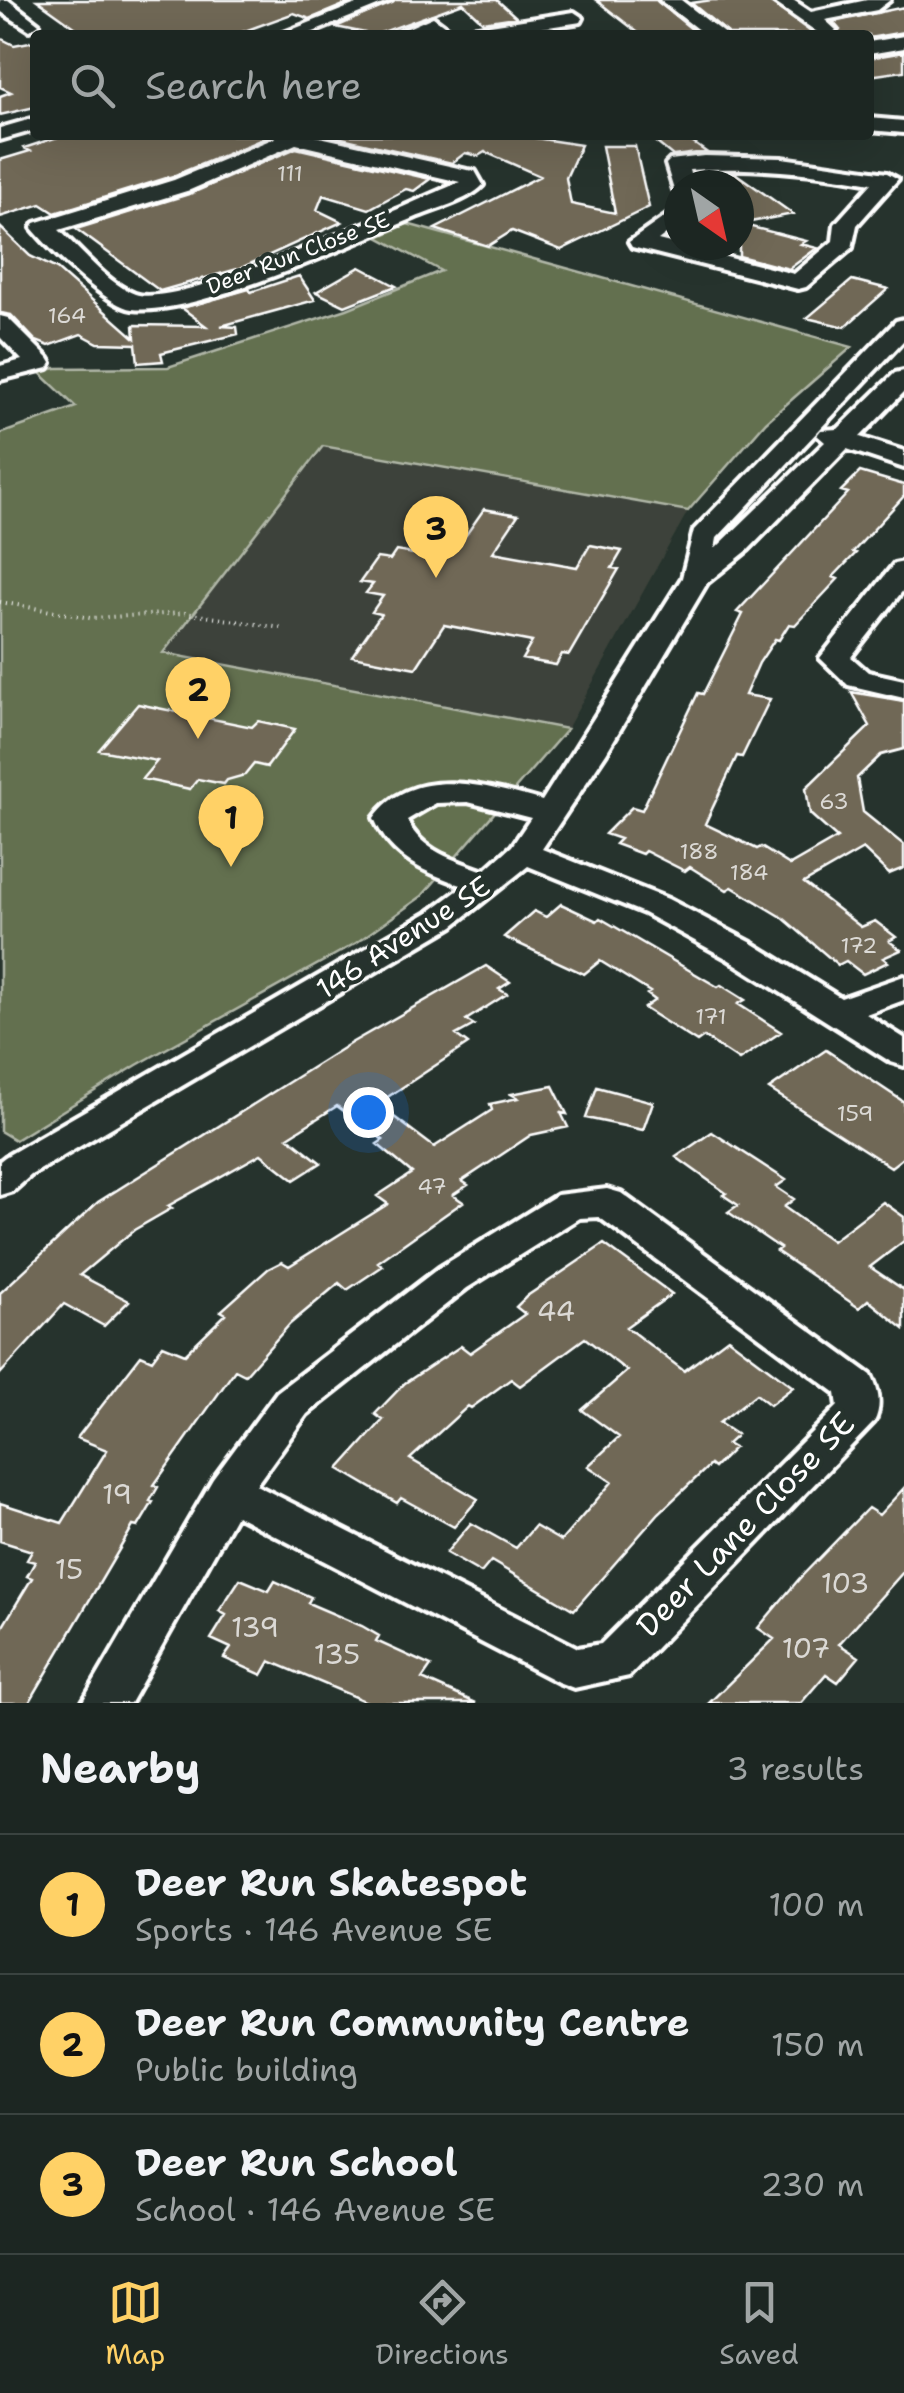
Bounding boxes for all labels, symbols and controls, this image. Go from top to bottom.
search box [30,30,874,140]
icon: search [65,58,120,113]
text: Search here [145,60,362,111]
house number: 111 [277,159,303,188]
north arrow [664,170,754,260]
street label: Deer Run Close SE [202,205,394,301]
house number: 164 [48,301,86,330]
pin: 3 [404,496,468,578]
pin: 2 [166,656,230,739]
pin: 1 [198,784,264,867]
house number: 63 [819,787,849,816]
house number: 188 [679,837,719,866]
house number: 184 [730,858,768,887]
street label: 146 Avenue SE [309,867,497,1007]
house number: 172 [840,931,878,960]
house number: 171 [695,1002,727,1031]
your location [343,1087,394,1138]
house number: 159 [837,1099,873,1128]
house number: 47 [417,1172,447,1201]
house number: 44 [537,1292,575,1330]
street label: Deer Lane Close SE [626,1402,864,1646]
house number: 19 [102,1475,132,1513]
house number: 15 [55,1550,83,1588]
house number: 103 [821,1564,869,1602]
house number: 139 [231,1608,279,1646]
house number: 107 [782,1629,830,1667]
house number: 135 [314,1635,360,1673]
text: Nearby [40,1740,200,1796]
text: 3 results [727,1747,864,1790]
text: Deer Run Skatespot [135,1857,527,1908]
text: 1 [65,1883,80,1926]
text: 100 m [768,1883,864,1926]
text: Sports · 146 Avenue SE [135,1908,492,1951]
text: Deer Run Community Centre [135,1997,689,2048]
text: 2 [61,2023,84,2066]
text: 150 m [771,2023,864,2066]
text: Public building [135,2048,358,2091]
text: Deer Run School [135,2137,458,2188]
text: 3 [61,2163,84,2206]
text: 230 m [761,2163,864,2206]
text: School · 146 Avenue SE [135,2188,495,2231]
tab: Map [105,2275,165,2373]
tab: Directions [376,2275,509,2373]
tab: Saved [719,2275,799,2373]

